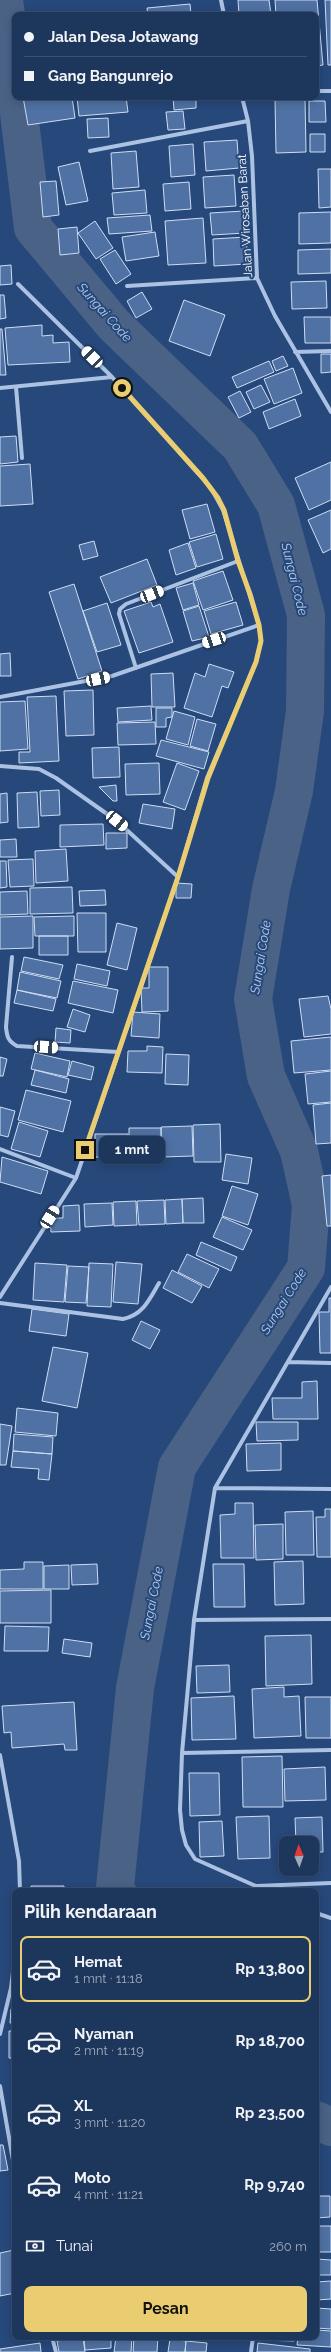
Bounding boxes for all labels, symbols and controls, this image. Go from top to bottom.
text: Jalan Desa Jotawang [48,28,199,46]
text: Gang Bangunrejo [48,67,173,85]
street label: Jalan Wirosaban Barat [235,154,255,278]
water label: Sungai Code [73,279,135,345]
car [79,344,105,370]
route start [113,379,131,397]
water label: Sungai Code [278,540,311,617]
car [139,584,165,604]
car [201,631,227,649]
car [85,671,111,687]
car [104,809,130,833]
water label: Sungai Code [247,919,274,996]
car [34,1040,58,1054]
callout: 1 mnt [99,1136,165,1164]
route end [76,1141,94,1159]
text: 1 mnt [115,1142,149,1157]
car [39,1204,61,1230]
water label: Sungai Code [257,1266,310,1338]
water label: Sungai Code [137,1565,166,1642]
north arrow [279,1836,319,1876]
map controls [279,1836,319,1876]
text: Pilih kendaraan [24,1901,157,1922]
icon: car [26,1951,62,1987]
text: Hemat [74,1953,122,1971]
text: Rp 13,800 [235,1960,305,1978]
text: 1 mnt · 11:18 [74,1971,143,1986]
icon: car [26,2023,62,2059]
text: Nyaman [74,2025,134,2043]
text: Rp 18,700 [236,2032,305,2050]
text: 2 mnt · 11:19 [74,2043,144,2058]
icon: car [26,2095,62,2131]
text: XL [74,2097,92,2115]
text: Rp 23,500 [235,2104,305,2122]
text: 3 mnt · 11:20 [74,2115,145,2130]
icon: car [26,2167,62,2203]
text: Moto [74,2169,111,2187]
text: Rp 9,740 [244,2176,305,2194]
text: 4 mnt · 11:21 [74,2187,143,2202]
icon: cash [24,2235,46,2257]
text: Tunai [56,2237,93,2255]
text: 260 m [269,2239,307,2254]
button: Pesan [24,2286,307,2332]

